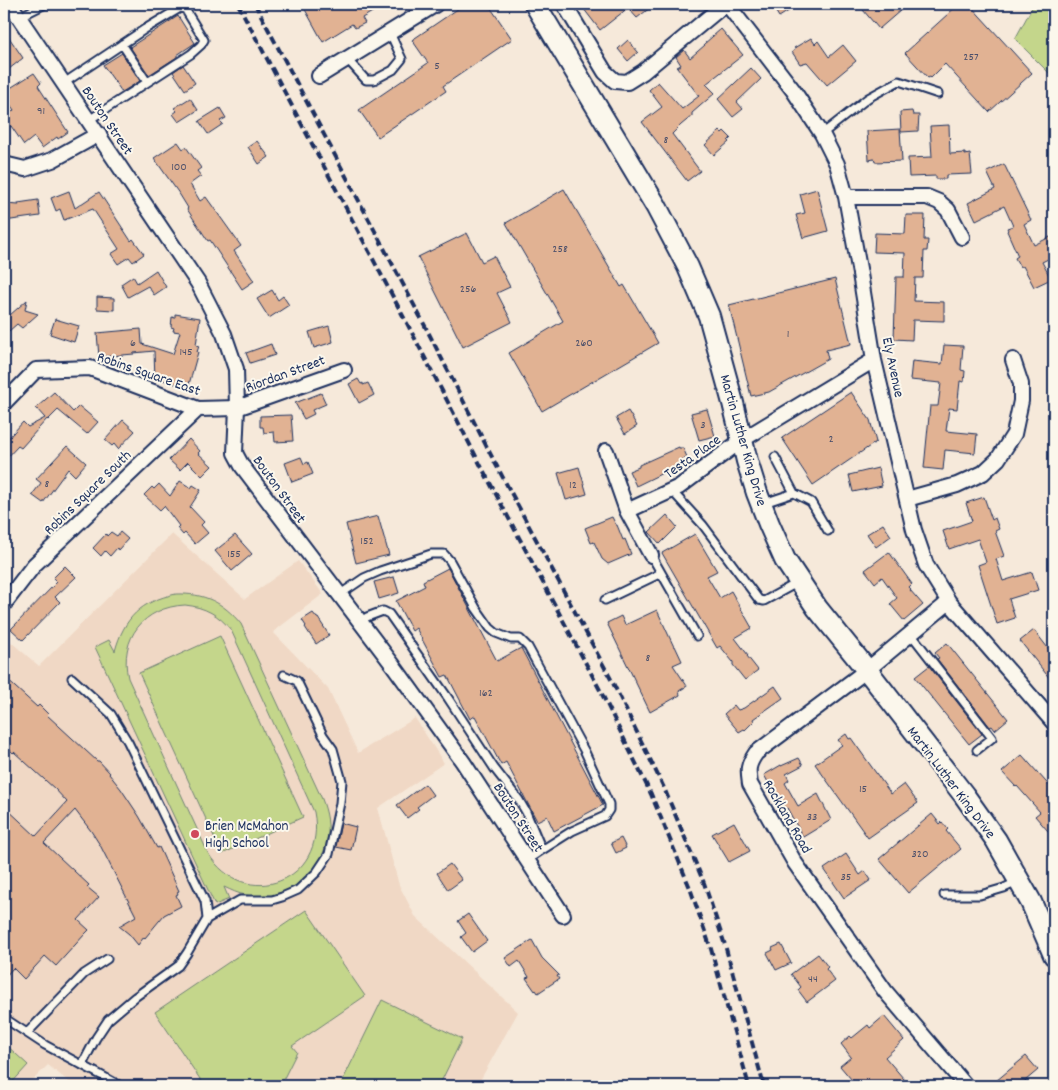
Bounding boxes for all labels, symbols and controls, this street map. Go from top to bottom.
house number: 257 [963,49,979,66]
house number: 5 [434,58,440,75]
street label: Bouton Street [75,82,138,161]
house number: 91 [37,103,45,120]
house number: 8 [664,132,669,149]
house number: 100 [171,159,187,176]
house number: 258 [552,241,568,258]
house number: 256 [460,281,476,298]
house number: 1 [787,326,789,343]
house number: 6 [130,335,136,352]
house number: 260 [575,335,593,352]
street label: Ely Avenue [875,335,909,400]
house number: 145 [179,344,193,361]
street label: Robins Square East [94,347,203,403]
street label: Riordan Street [243,350,329,399]
street label: Martin Luther King Drive [713,372,772,509]
house number: 3 [700,417,706,434]
street label: Testa Place [660,430,726,485]
house number: 2 [828,431,834,448]
street label: Robins Square South [40,446,137,541]
street label: Bouton Street [246,452,311,529]
house number: 8 [45,476,50,493]
house number: 12 [569,477,577,494]
house number: 152 [360,533,374,550]
house number: 155 [227,546,241,563]
house number: 8 [646,650,651,667]
house number: 162 [479,685,493,702]
street label: Martin Luther King Drive [901,722,1000,845]
street label: Rockland Road [756,776,816,858]
street label: Bouton Street [487,779,548,858]
house number: 15 [859,781,867,798]
house number: 33 [807,809,817,826]
place label: Brien McMahon High School [205,816,289,855]
marker: Brien McMahon High School [189,828,201,840]
house number: 320 [911,846,929,863]
house number: 35 [841,869,851,886]
house number: 44 [808,971,818,988]

